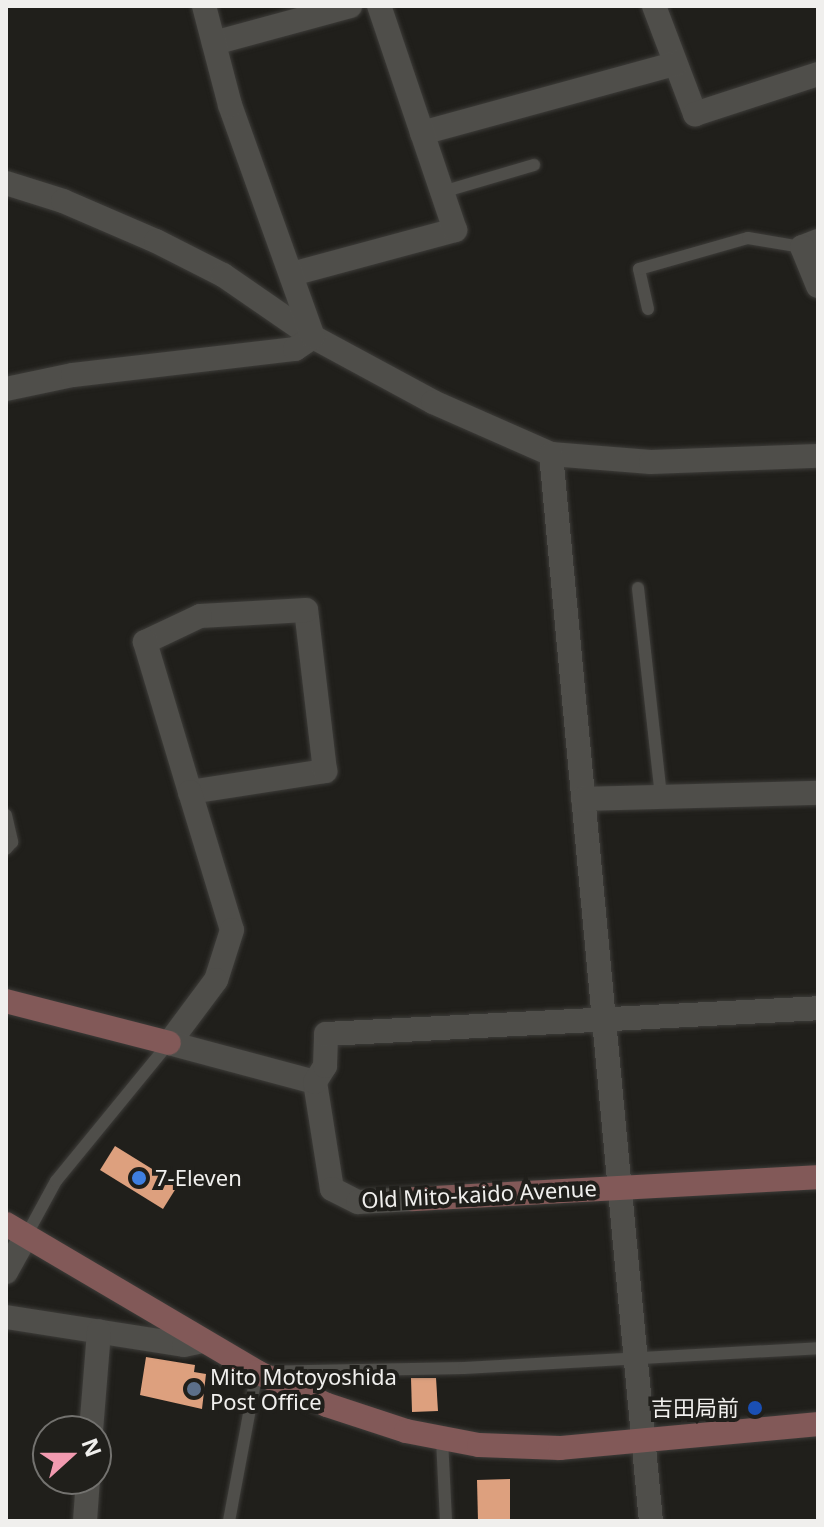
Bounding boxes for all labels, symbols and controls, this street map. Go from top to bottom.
place label: 7-Eleven [155,1165,242,1191]
marker: 7-Eleven [130,1169,148,1187]
street label: Old Mito-kaido Avenue [361,1175,597,1213]
place label: Mito Motoyoshida Post Office [210,1363,397,1414]
marker: Mito Motoyoshida Post Office [185,1380,203,1398]
place label: 吉田局前 [651,1395,739,1421]
marker: 吉田局前 [746,1399,764,1417]
north arrow [32,1415,112,1495]
text: N [75,1433,110,1461]

